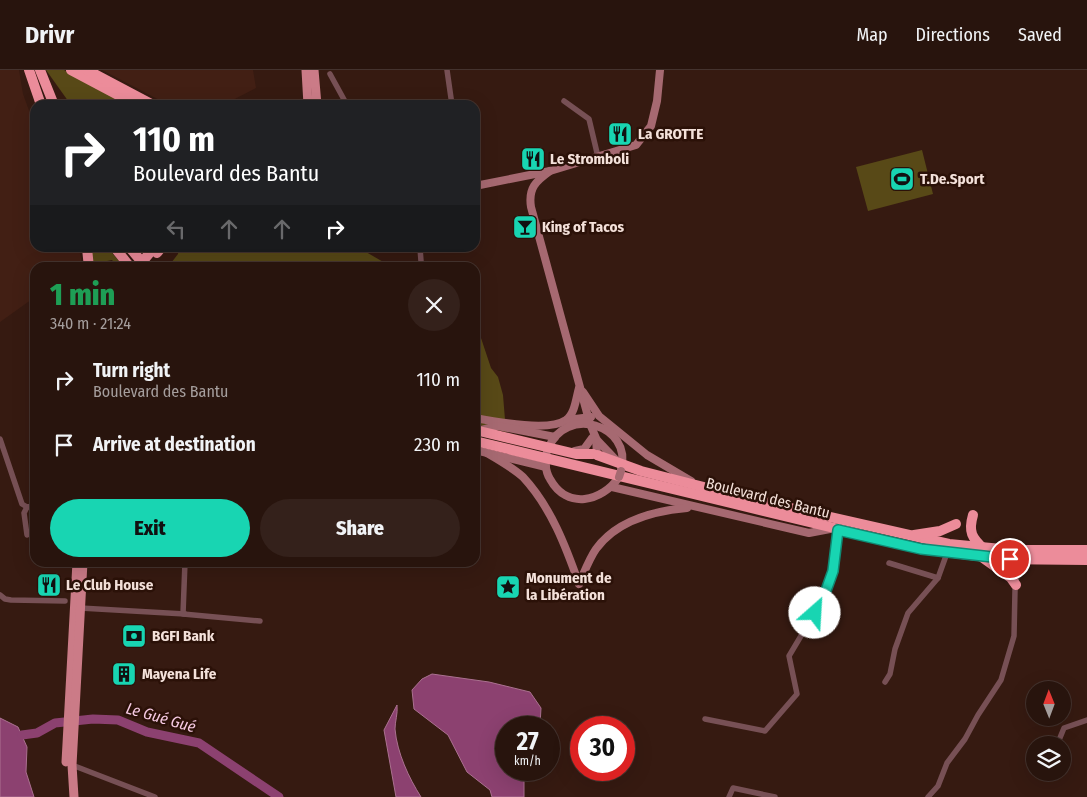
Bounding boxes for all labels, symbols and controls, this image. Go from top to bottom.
text: Drivr [25,21,74,49]
text: Map [856,24,888,46]
text: Directions [916,24,990,46]
text: Saved [1018,24,1062,46]
text: 110 m [133,118,215,160]
icon: right [50,120,115,185]
restaurant icon: La GROTTE [607,121,633,147]
place label: La GROTTE [638,125,703,143]
restaurant icon: Le Stromboli [520,146,546,172]
place label: Le Stromboli [550,150,629,168]
text: Boulevard des Bantu [133,160,319,187]
sports icon: T.De.Sport [889,166,915,192]
place label: T.De.Sport [920,170,985,188]
bar icon: King of Tacos [512,214,538,240]
icon: left [162,215,190,243]
icon: ahead [215,215,243,243]
icon: ahead [268,215,296,243]
icon: right [321,215,349,243]
place label: King of Tacos [542,218,624,236]
text: 1 min [50,277,115,313]
button: close [408,279,460,331]
text: 340 m · 21:24 [50,314,131,333]
text: Turn right [93,359,170,382]
icon: right [50,366,78,394]
text: 110 m [416,368,460,391]
text: Boulevard des Bantu [93,382,228,401]
icon: arrive [50,431,78,459]
text: Arrive at destination [93,433,256,456]
text: 230 m [414,433,460,456]
street label: Boulevard des Bantu [704,474,832,522]
button: Exit [50,499,250,557]
button: Share [260,499,460,557]
pin [989,538,1031,580]
icon: arrive [996,545,1024,573]
place label: Monument de la Libération [526,569,612,604]
restaurant icon: Le Club House [36,572,62,598]
place icon: Monument de la Libération [495,574,521,600]
place label: Le Club House [66,576,154,594]
position arrow [788,586,840,638]
bank icon: BGFI Bank [121,623,147,649]
place label: BGFI Bank [152,627,215,645]
building icon: Mayena Life [111,661,137,687]
place label: Mayena Life [142,665,217,683]
north arrow [1026,681,1071,726]
map controls [1026,681,1071,781]
water label: Le Gué Gué [124,698,198,737]
speed limit sign: 30 [570,716,635,781]
text: 27 [516,727,539,757]
button: layers [1026,736,1071,781]
text: km/h [514,754,541,768]

